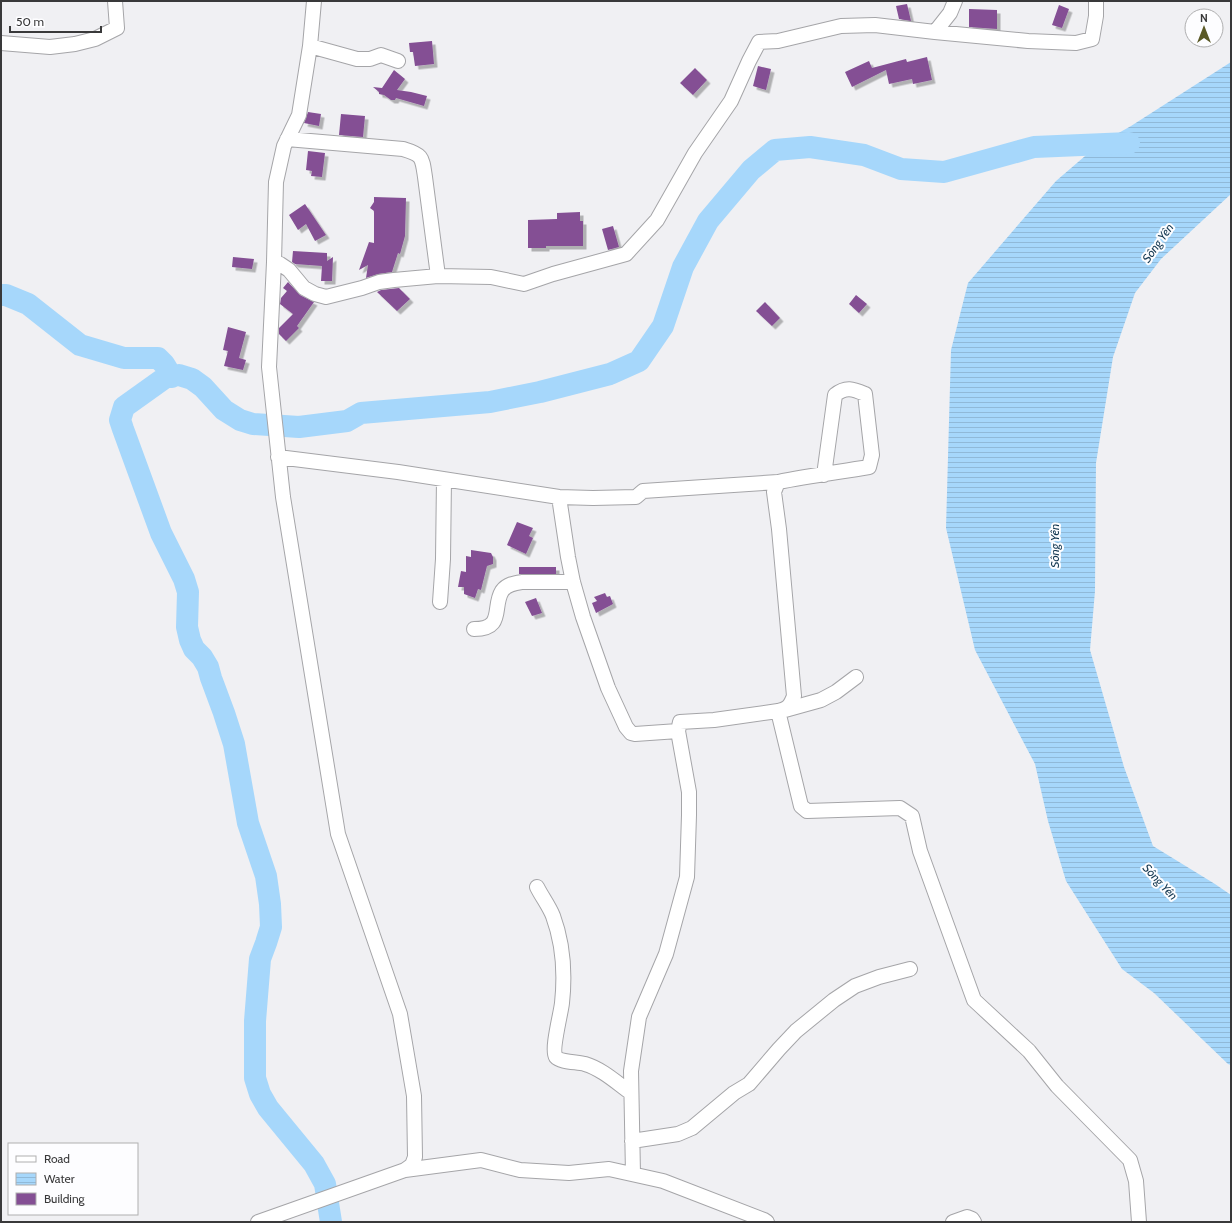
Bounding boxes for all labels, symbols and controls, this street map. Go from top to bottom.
scale bar [10,8,101,34]
north arrow [1184,8,1224,48]
text: N [1200,11,1208,25]
text: 50 m [16,14,44,29]
water label: Sông Yên [1139,220,1176,265]
water label: Sông Yên [1047,524,1062,568]
water label: Sông Yên [1140,860,1181,903]
legend [8,1143,138,1215]
text: Road [44,1151,70,1166]
text: Water [44,1171,75,1186]
text: Building [44,1191,86,1206]

